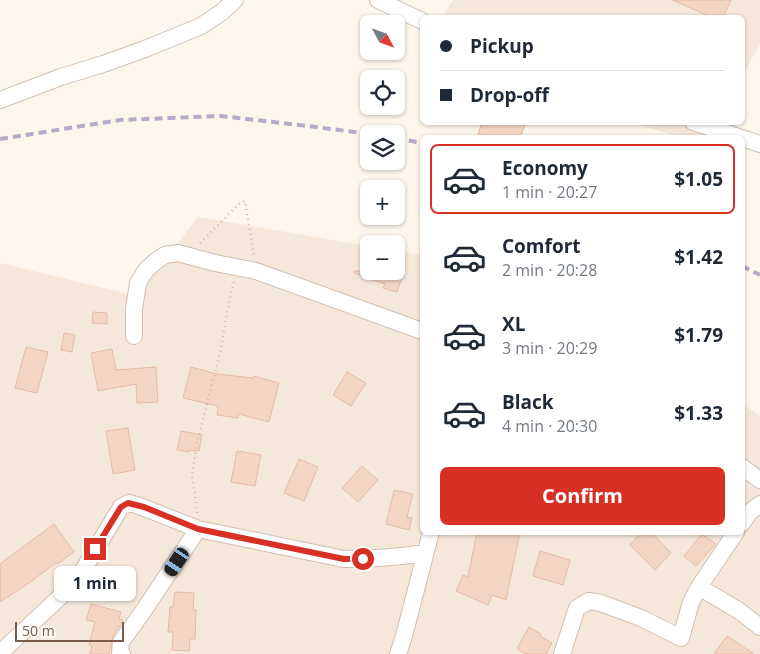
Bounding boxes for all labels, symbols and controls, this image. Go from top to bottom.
north arrow [360,15,405,60]
map controls [360,15,405,280]
text: Pickup [470,33,534,59]
button: locate [360,70,405,115]
text: Drop-off [470,82,549,108]
button: layers [360,125,405,170]
text: Economy [502,155,588,181]
icon: car [442,157,487,202]
text: $1.05 [674,166,723,192]
button: + [360,180,405,225]
text: 1 min · 20:27 [502,181,597,203]
text: Comfort [502,233,581,259]
button: − [360,235,405,280]
icon: car [442,235,487,280]
text: $1.42 [674,244,723,270]
text: 2 min · 20:28 [502,259,597,281]
text: XL [502,311,525,337]
icon: car [442,313,487,358]
text: $1.79 [674,322,723,348]
text: 3 min · 20:29 [502,337,597,359]
text: Black [502,389,554,415]
icon: car [442,391,487,436]
text: $1.33 [674,400,723,426]
text: 4 min · 20:30 [502,415,597,437]
button: Confirm [440,467,725,525]
route end [84,538,106,560]
car [162,545,191,579]
route start [352,548,374,570]
callout: 1 min [54,566,136,602]
text: 1 min [73,572,117,594]
scale bar [15,619,124,642]
text: 50 m [22,621,55,640]

